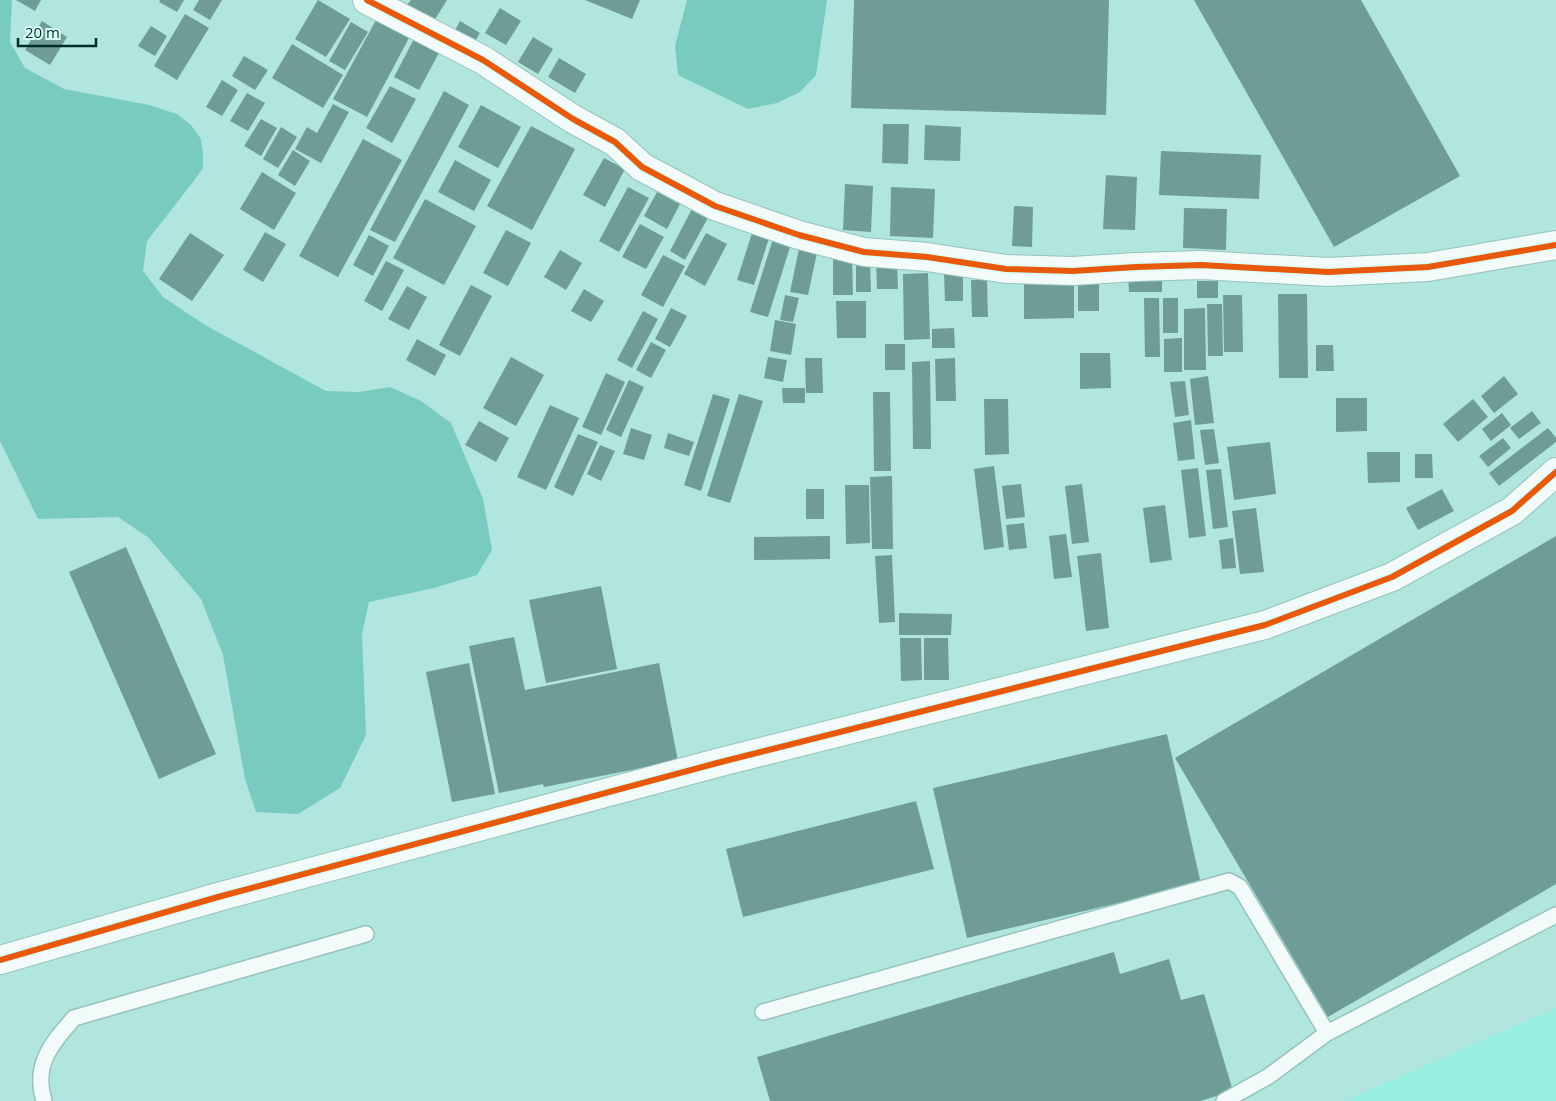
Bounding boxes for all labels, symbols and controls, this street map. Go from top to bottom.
scale bar [18,15,95,47]
text: 20 m [25,22,60,42]

